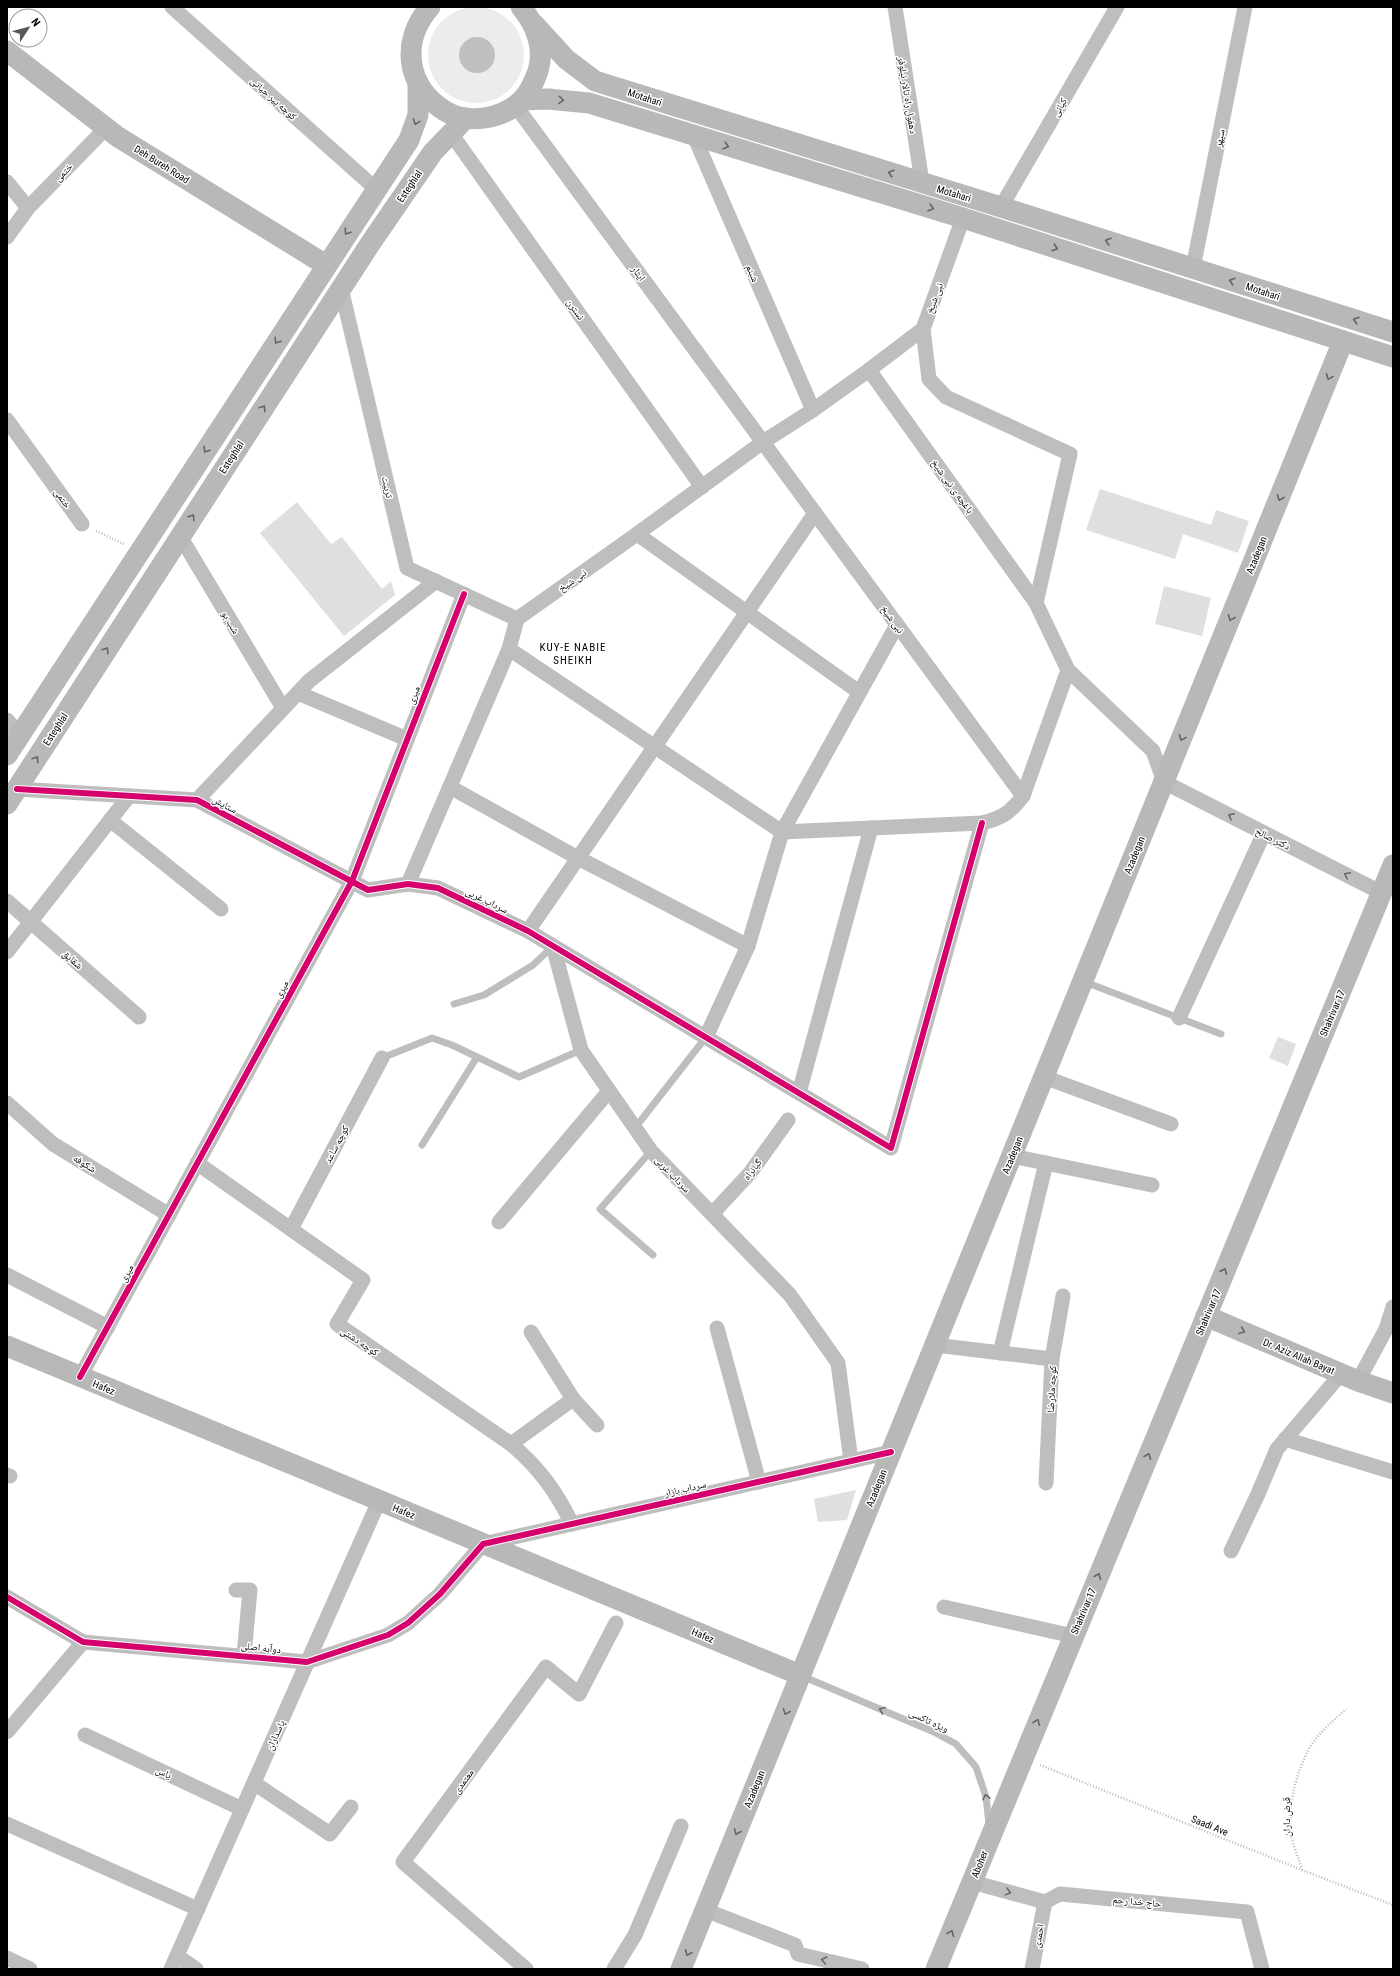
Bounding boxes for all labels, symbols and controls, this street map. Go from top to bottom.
north arrow [8,8,48,48]
text: N [28,16,43,29]
street label: دهفول راه تالار نیلوفر [895,55,919,134]
street label: کوچه پیر حیاتی [248,75,299,123]
street label: Motahari [626,87,663,108]
one-way arrow [558,95,564,104]
street label: کیانی [1050,96,1070,119]
one-way arrow [412,118,420,125]
street label: سپهر [1212,128,1228,149]
one-way arrow [722,141,729,150]
street label: Deh Bureh Road [132,143,191,186]
street label: ختمی [52,161,76,184]
street label: Esteghlal [395,168,424,204]
one-way arrow [887,169,894,178]
street label: Motahari [935,183,972,204]
one-way arrow [927,204,934,212]
one-way arrow [345,228,352,235]
one-way arrow [1105,237,1112,246]
one-way arrow [1051,243,1058,252]
street label: ایثار [629,263,648,283]
street label: شبنم [742,263,761,285]
one-way arrow [1229,277,1236,286]
street label: نبی شیخ [924,281,946,315]
street label: Motahari [1244,281,1281,302]
street label: نسترن [564,297,587,323]
one-way arrow [1353,316,1360,325]
one-way arrow [274,337,282,344]
one-way arrow [1325,374,1333,381]
one-way arrow [258,406,265,413]
street label: Esteghlal [217,439,246,476]
one-way arrow [203,446,211,453]
street label: باغچه ی نبی شیخ [929,457,976,516]
street label: تربیت [379,475,395,499]
street label: ختمی [51,487,74,511]
one-way arrow [1276,494,1284,501]
one-way arrow [187,514,194,521]
street label: Azadegan [1244,535,1269,575]
street label: نبی شیخ [556,567,589,595]
street label: نبی شیخ [878,603,906,636]
street label: شب بو [219,609,242,636]
one-way arrow [1227,615,1235,622]
district label: KUY-E NABIE SHEIKH [540,641,606,667]
one-way arrow [101,647,109,654]
street label: میری [405,684,423,706]
street label: Esteghlal [41,711,70,748]
one-way arrow [1178,735,1186,742]
one-way arrow [31,756,38,763]
street label: ستایش [210,793,239,817]
one-way arrow [1228,813,1235,821]
street label: دکتر صالح [1253,825,1292,853]
street label: Azadegan [1122,835,1147,875]
one-way arrow [1344,872,1351,880]
street label: سرداب غربی [463,885,510,917]
street label: شقایق [60,948,85,972]
street label: میری [272,978,292,1000]
street label: Shahrivar 17 [1318,988,1347,1038]
street label: کوچه ساعد [322,1124,352,1165]
street label: Azadegan [1000,1135,1025,1175]
street label: شکوفه [71,1152,98,1175]
street label: سرداب غربی [652,1154,693,1196]
street label: گیانراه [741,1156,764,1182]
street label: میری [117,1262,137,1284]
one-way arrow [1220,1268,1228,1275]
street label: Shahrivar 17 [1194,1287,1223,1337]
street label: کوچه دشتی [338,1325,381,1359]
one-way arrow [1238,1327,1245,1335]
street label: Dr. Aziz Allah Bayat [1261,1336,1336,1376]
street label: کوچه ملارضا [1045,1365,1059,1413]
street label: Hafez [91,1378,117,1397]
one-way arrow [1143,1453,1151,1460]
street label: Azadegan [864,1468,889,1508]
street label: سرداب بازار [662,1478,708,1499]
street label: Hafez [391,1502,417,1521]
one-way arrow [1093,1573,1101,1581]
street label: Shahrivar 17 [1069,1586,1098,1636]
street label: Hafez [690,1626,716,1645]
street label: دوآبه اصلی [240,1640,282,1656]
one-way arrow [879,1707,887,1715]
street label: ویژه تاکسی [907,1707,950,1735]
one-way arrow [782,1708,790,1715]
street label: پاسداران [264,1718,288,1752]
one-way arrow [1033,1719,1041,1726]
street label: یاس [154,1764,173,1782]
street label: معتمدی [451,1767,477,1796]
street label: Azadegan [742,1769,767,1809]
one-way arrow [982,1794,990,1801]
street label: قرض داران [1281,1797,1293,1837]
street label: Saadi Ave [1190,1813,1230,1838]
one-way arrow [733,1829,741,1836]
street label: Aboher [969,1849,990,1879]
one-way arrow [1004,1887,1011,1896]
street label: حاج خدا رحم [1112,1894,1162,1911]
street label: احمدی [1031,1923,1047,1949]
one-way arrow [946,1929,954,1937]
one-way arrow [685,1948,693,1956]
one-way arrow [821,1957,827,1965]

